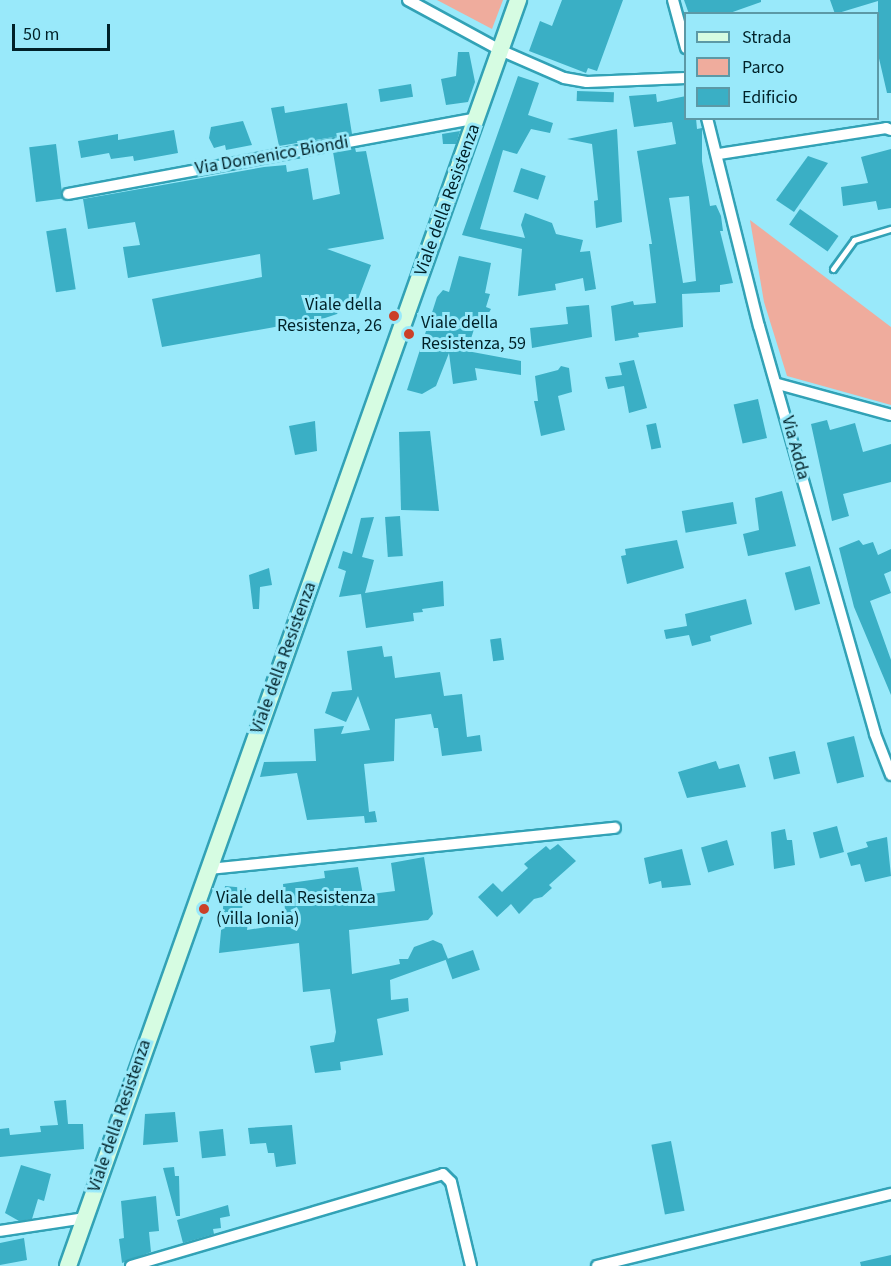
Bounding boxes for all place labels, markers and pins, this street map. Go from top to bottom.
place label: Viale della Resistenza, 26 [277,295,382,338]
marker: Viale della Resistenza, 26 [387,309,401,323]
place label: Viale della Resistenza, 59 [421,313,526,356]
marker: Viale della Resistenza, 59 [402,327,416,341]
place label: Viale della Resistenza (villa Ionia) [216,888,376,930]
marker: Viale della Resistenza (villa Ionia) [197,902,211,916]

